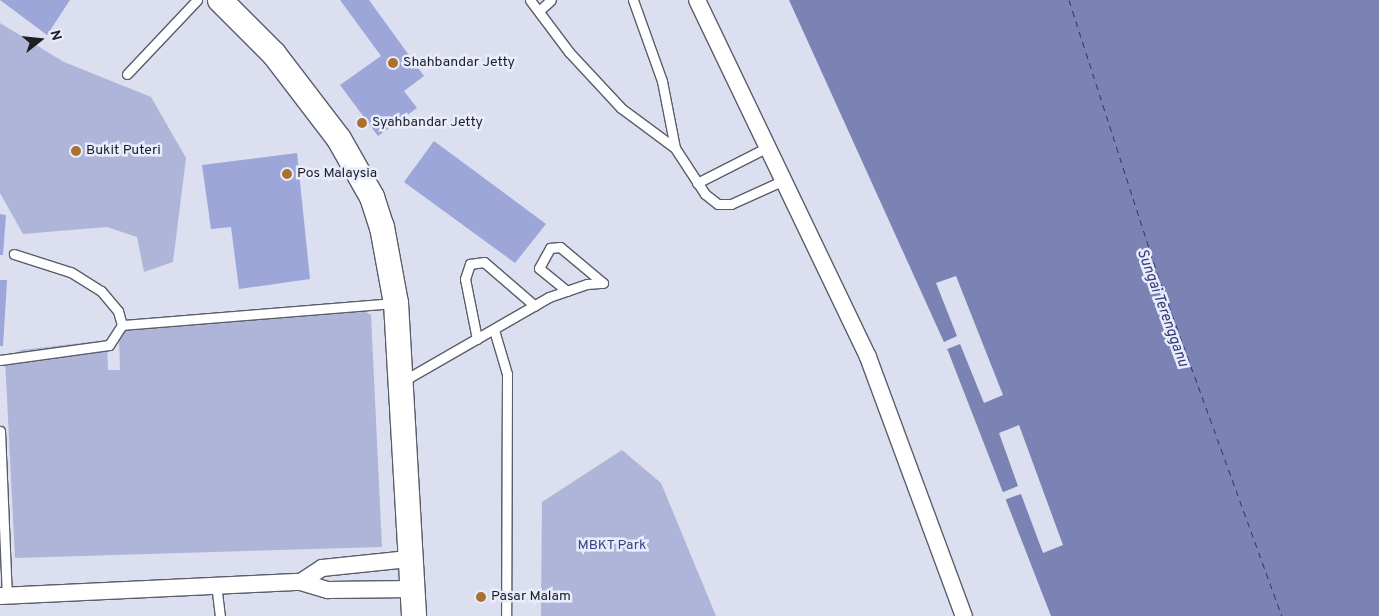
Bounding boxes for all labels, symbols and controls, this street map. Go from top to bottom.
north arrow [15,15,65,65]
text: N [45,29,64,43]
place label: Shahbandar Jetty [403,55,515,71]
marker: Shahbandar Jetty [387,57,399,69]
place label: Syahbandar Jetty [372,115,483,131]
marker: Syahbandar Jetty [356,117,368,129]
place label: Bukit Puteri [86,143,161,159]
marker: Bukit Puteri [70,145,82,157]
place label: Pos Malaysia [297,166,377,182]
marker: Pos Malaysia [281,168,293,180]
water label: Sungai Terengganu [1132,246,1192,370]
park label: MBKT Park [577,538,647,554]
place label: Pasar Malam [491,589,571,605]
marker: Pasar Malam [475,591,487,603]

